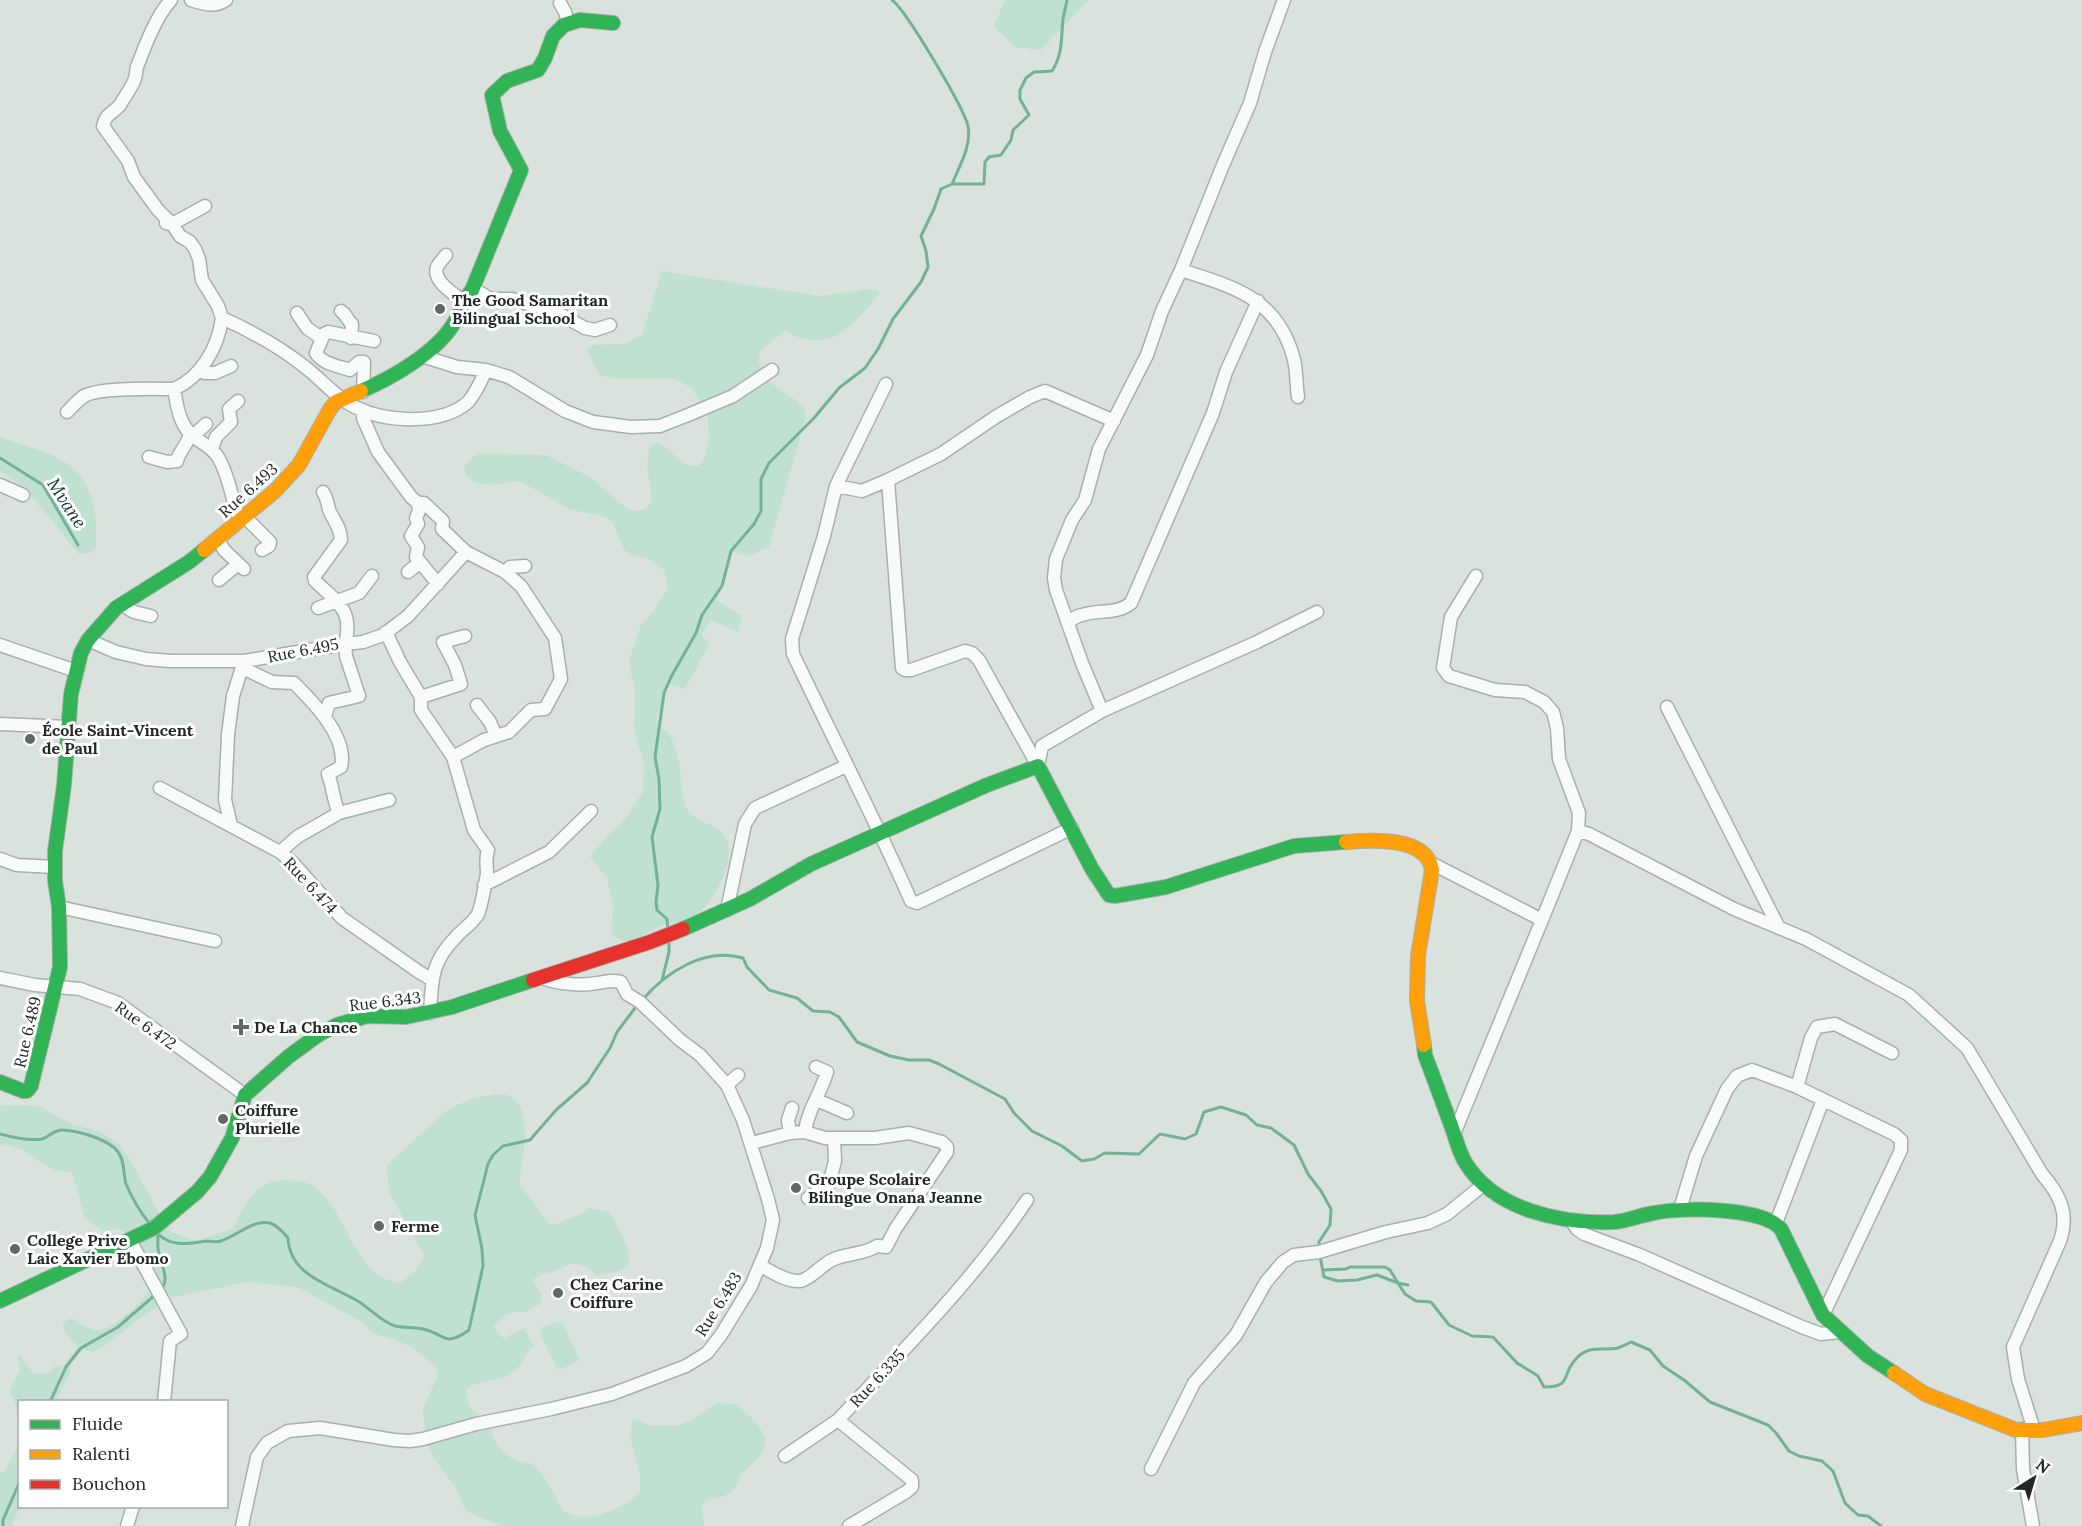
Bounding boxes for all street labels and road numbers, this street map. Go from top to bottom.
street label: Rue 6.493 [214,458,282,522]
street label: Rue 6.495 [266,633,340,667]
street label: Rue 6.474 [280,853,342,918]
street label: Rue 6.343 [348,987,422,1015]
street label: Rue 6.489 [9,994,45,1070]
street label: Rue 6.472 [111,997,181,1053]
street label: Rue 6.483 [690,1268,746,1340]
street label: Rue 6.335 [845,1345,909,1411]

